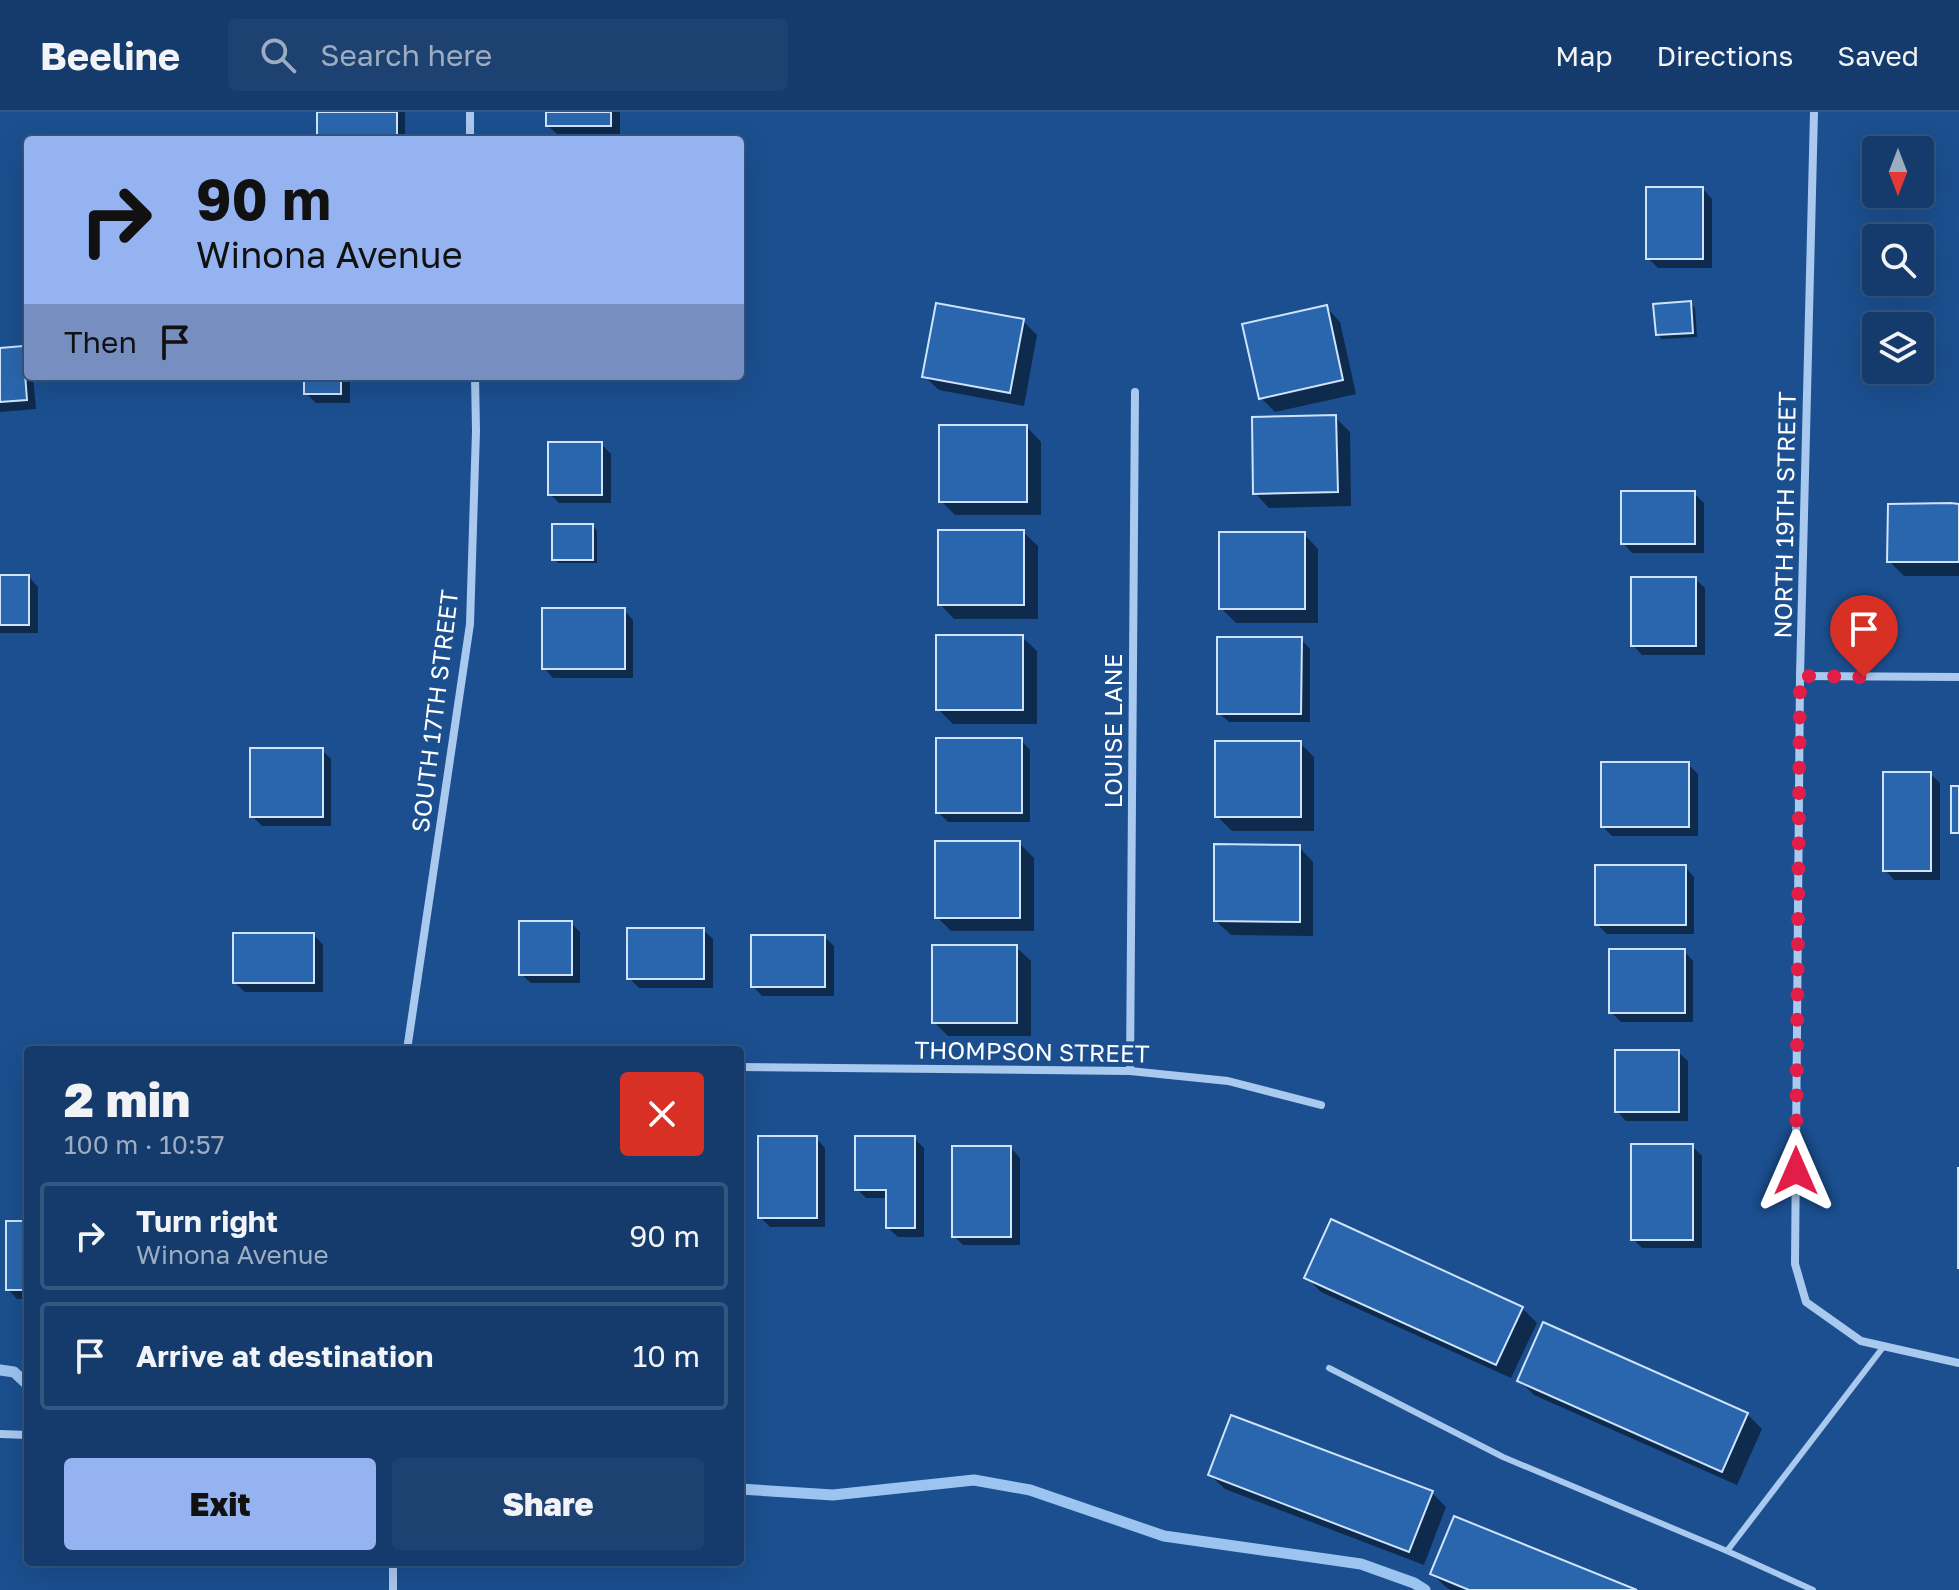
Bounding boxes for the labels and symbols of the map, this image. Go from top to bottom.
north arrow [1862,136,1934,208]
street label: NORTH 19TH STREET [1767,391,1801,639]
street label: SOUTH 17TH STREET [405,588,463,834]
pin [1830,595,1898,677]
street label: LOUISE LANE [1098,654,1127,808]
street label: THOMPSON STREET [914,1034,1150,1068]
position arrow [1754,1129,1838,1213]

